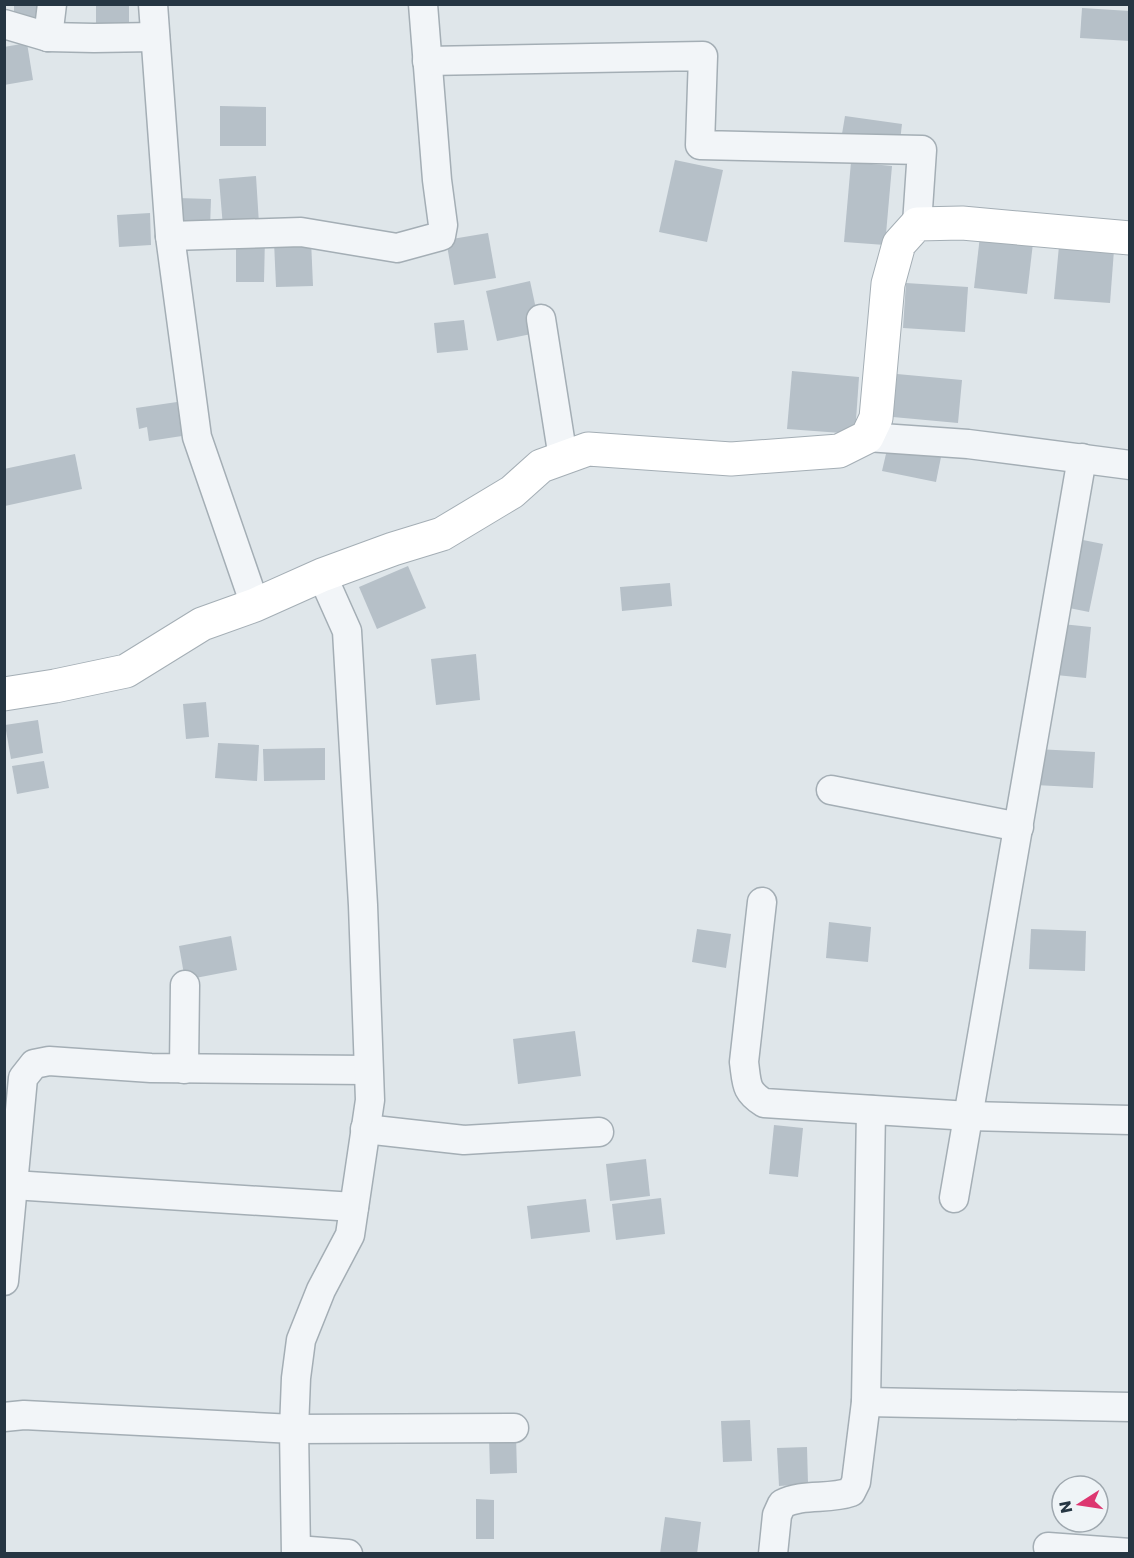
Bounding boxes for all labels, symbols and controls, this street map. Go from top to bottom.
north arrow [1050,1474,1110,1534]
text: N [1053,1499,1078,1515]

